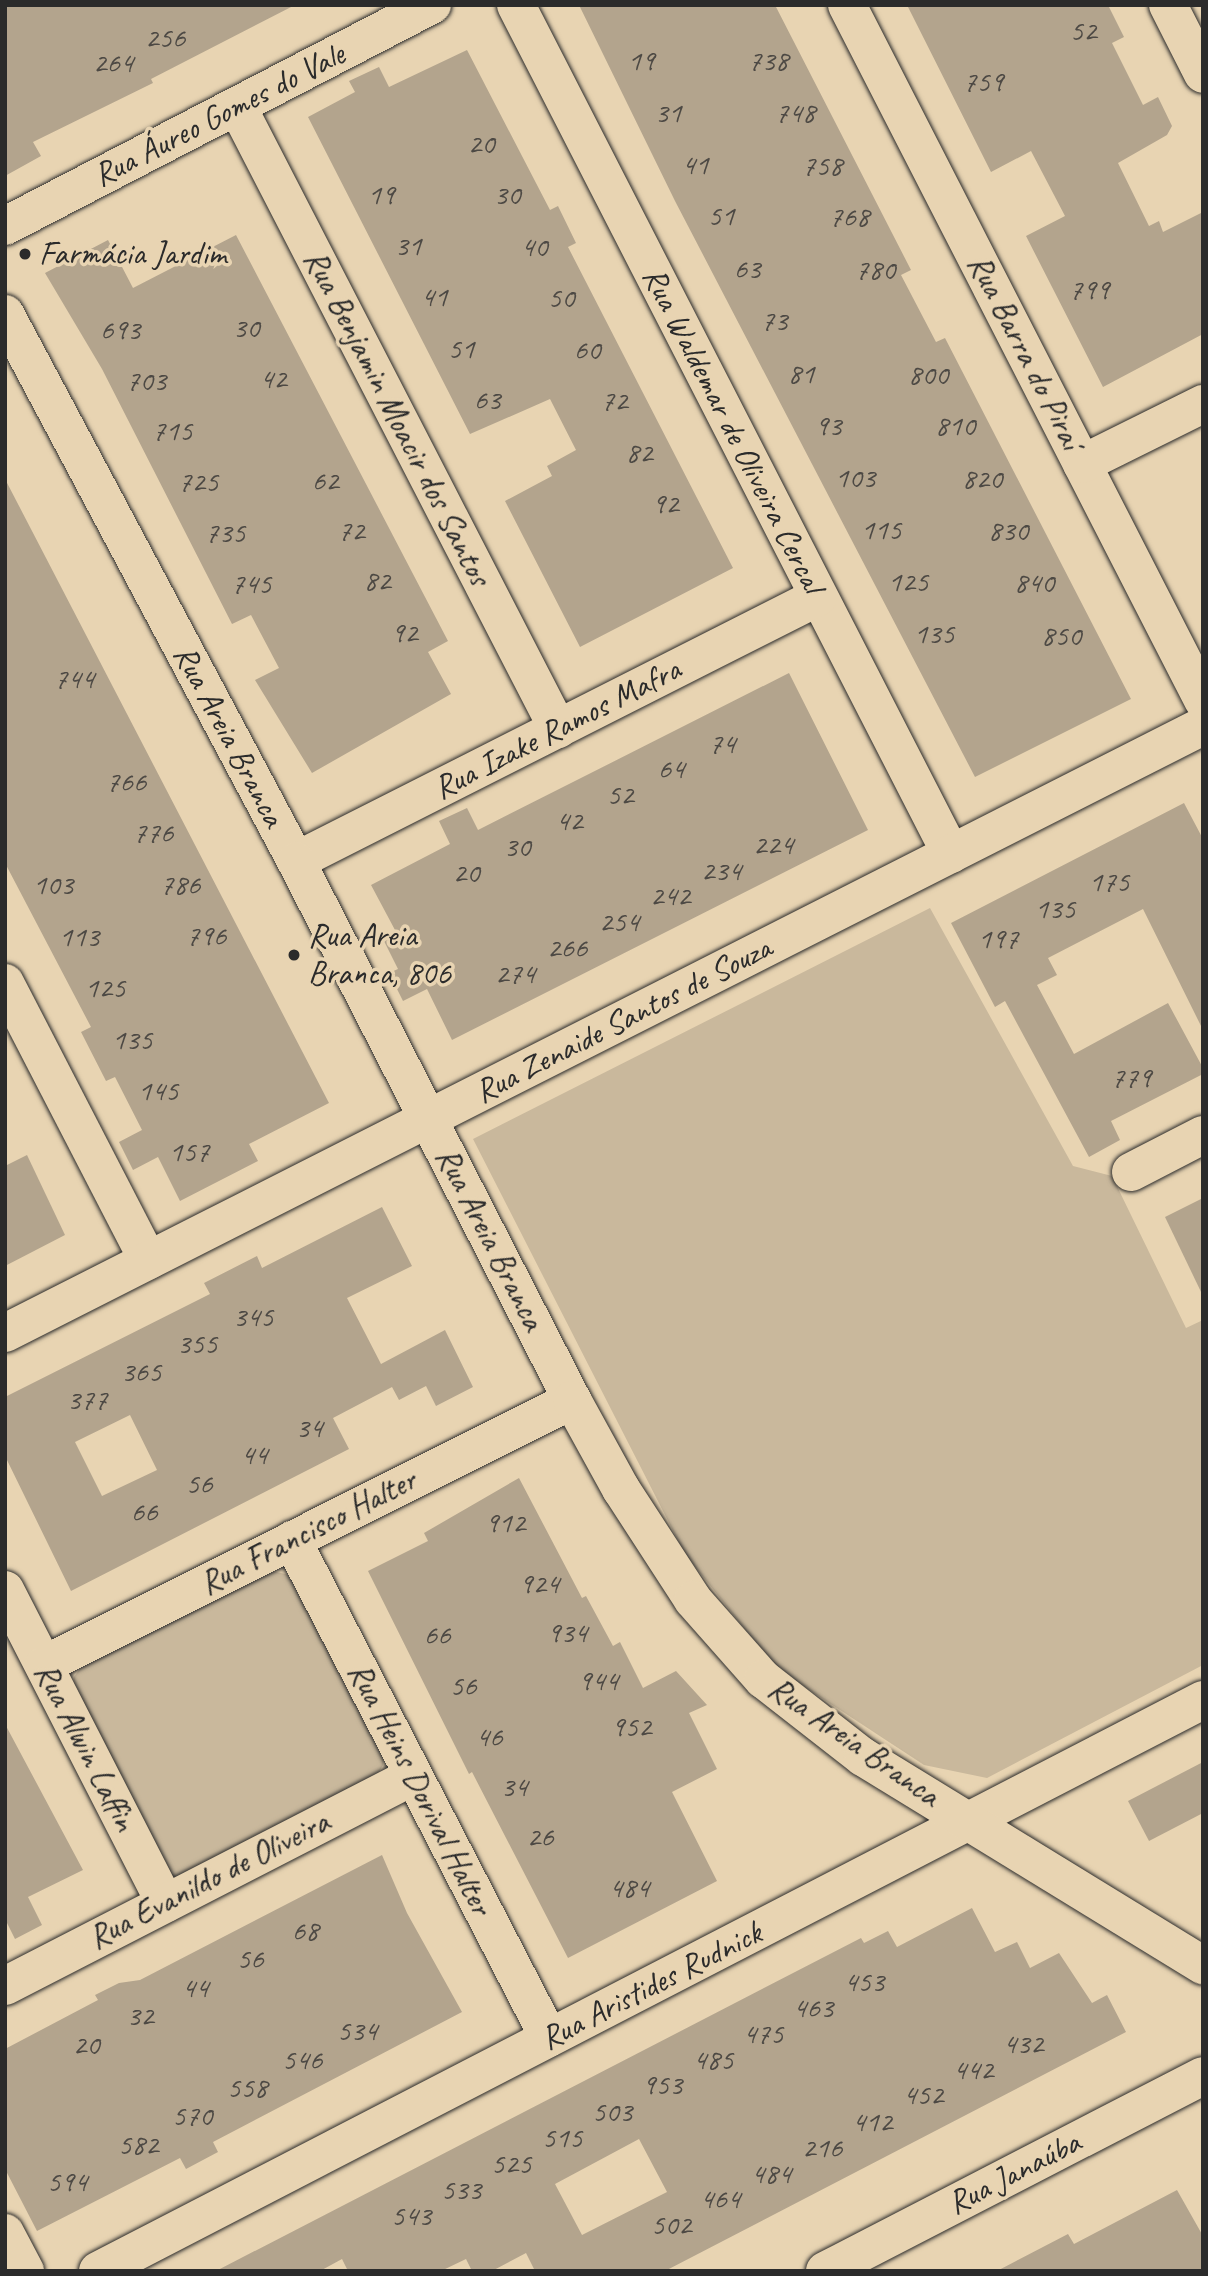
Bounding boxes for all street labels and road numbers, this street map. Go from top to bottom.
street label: Rua Áureo Gomes do Vale [87,35,351,195]
street label: Rua Benjamin Moacir dos Santos [296,244,498,592]
street label: Rua Barra do Piraí [959,248,1091,456]
street label: Rua Waldemar de Oliveira Cercal [633,260,833,600]
street label: Rua Areia Branca [164,638,294,834]
street label: Rua Izake Ramos Mafra [426,649,688,809]
street label: Rua Zenaide Santos de Souza [469,929,777,1111]
street label: Rua Areia Branca [427,1141,553,1337]
street label: Rua Francisco Halter [193,1460,423,1604]
street label: Rua Alwin Laffin [26,1656,144,1838]
street label: Rua Heins Dorival Halter [339,1656,501,1922]
street label: Rua Areia Branca [761,1668,947,1816]
street label: Rua Evanildo de Oliveira [81,1802,337,1958]
street label: Rua Aristides Rudnick [534,1913,768,2059]
street label: Rua Janaúba [941,2123,1087,2223]

